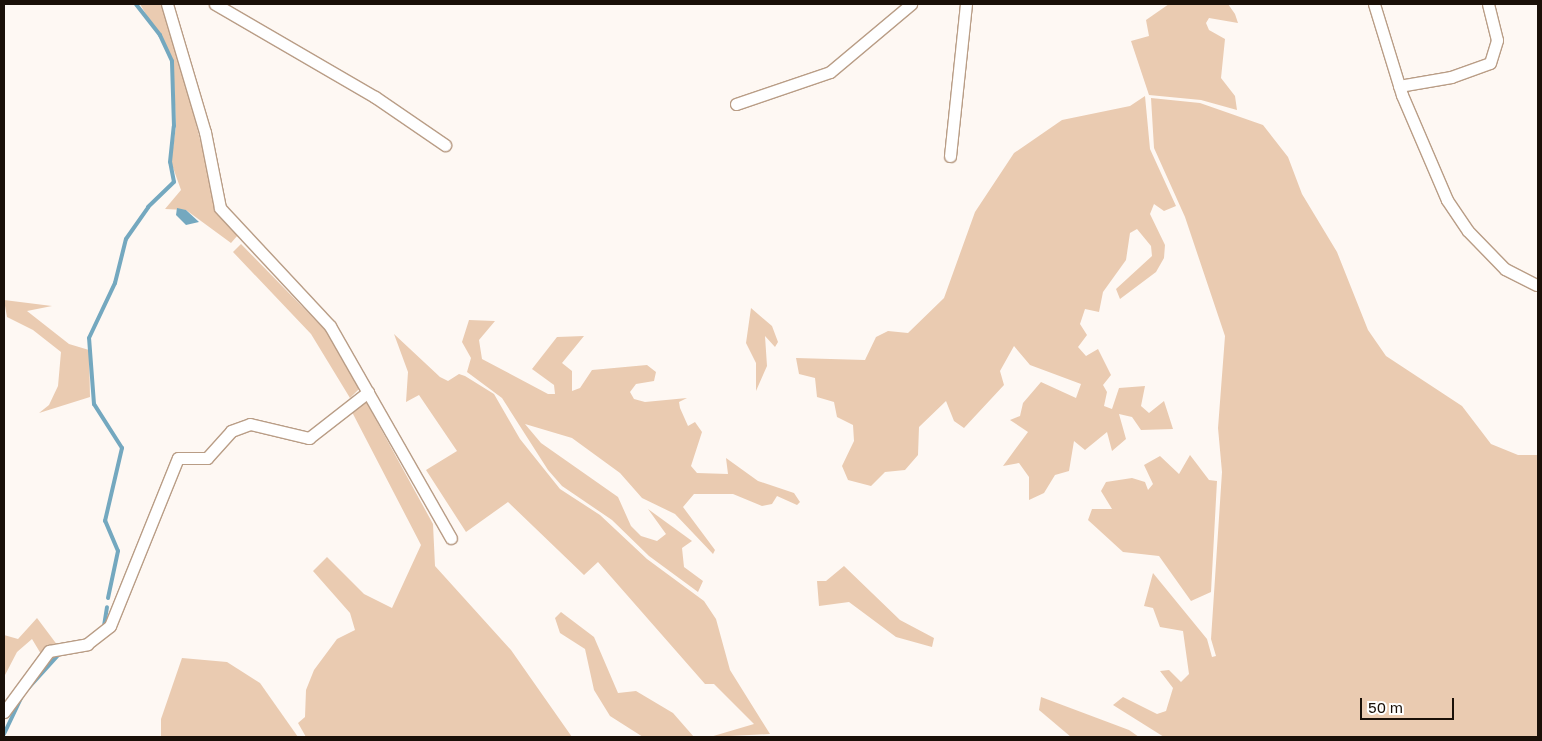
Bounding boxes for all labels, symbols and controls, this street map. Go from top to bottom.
scale bar [1362,688,1456,720]
text: 50 m [1368,698,1403,716]

